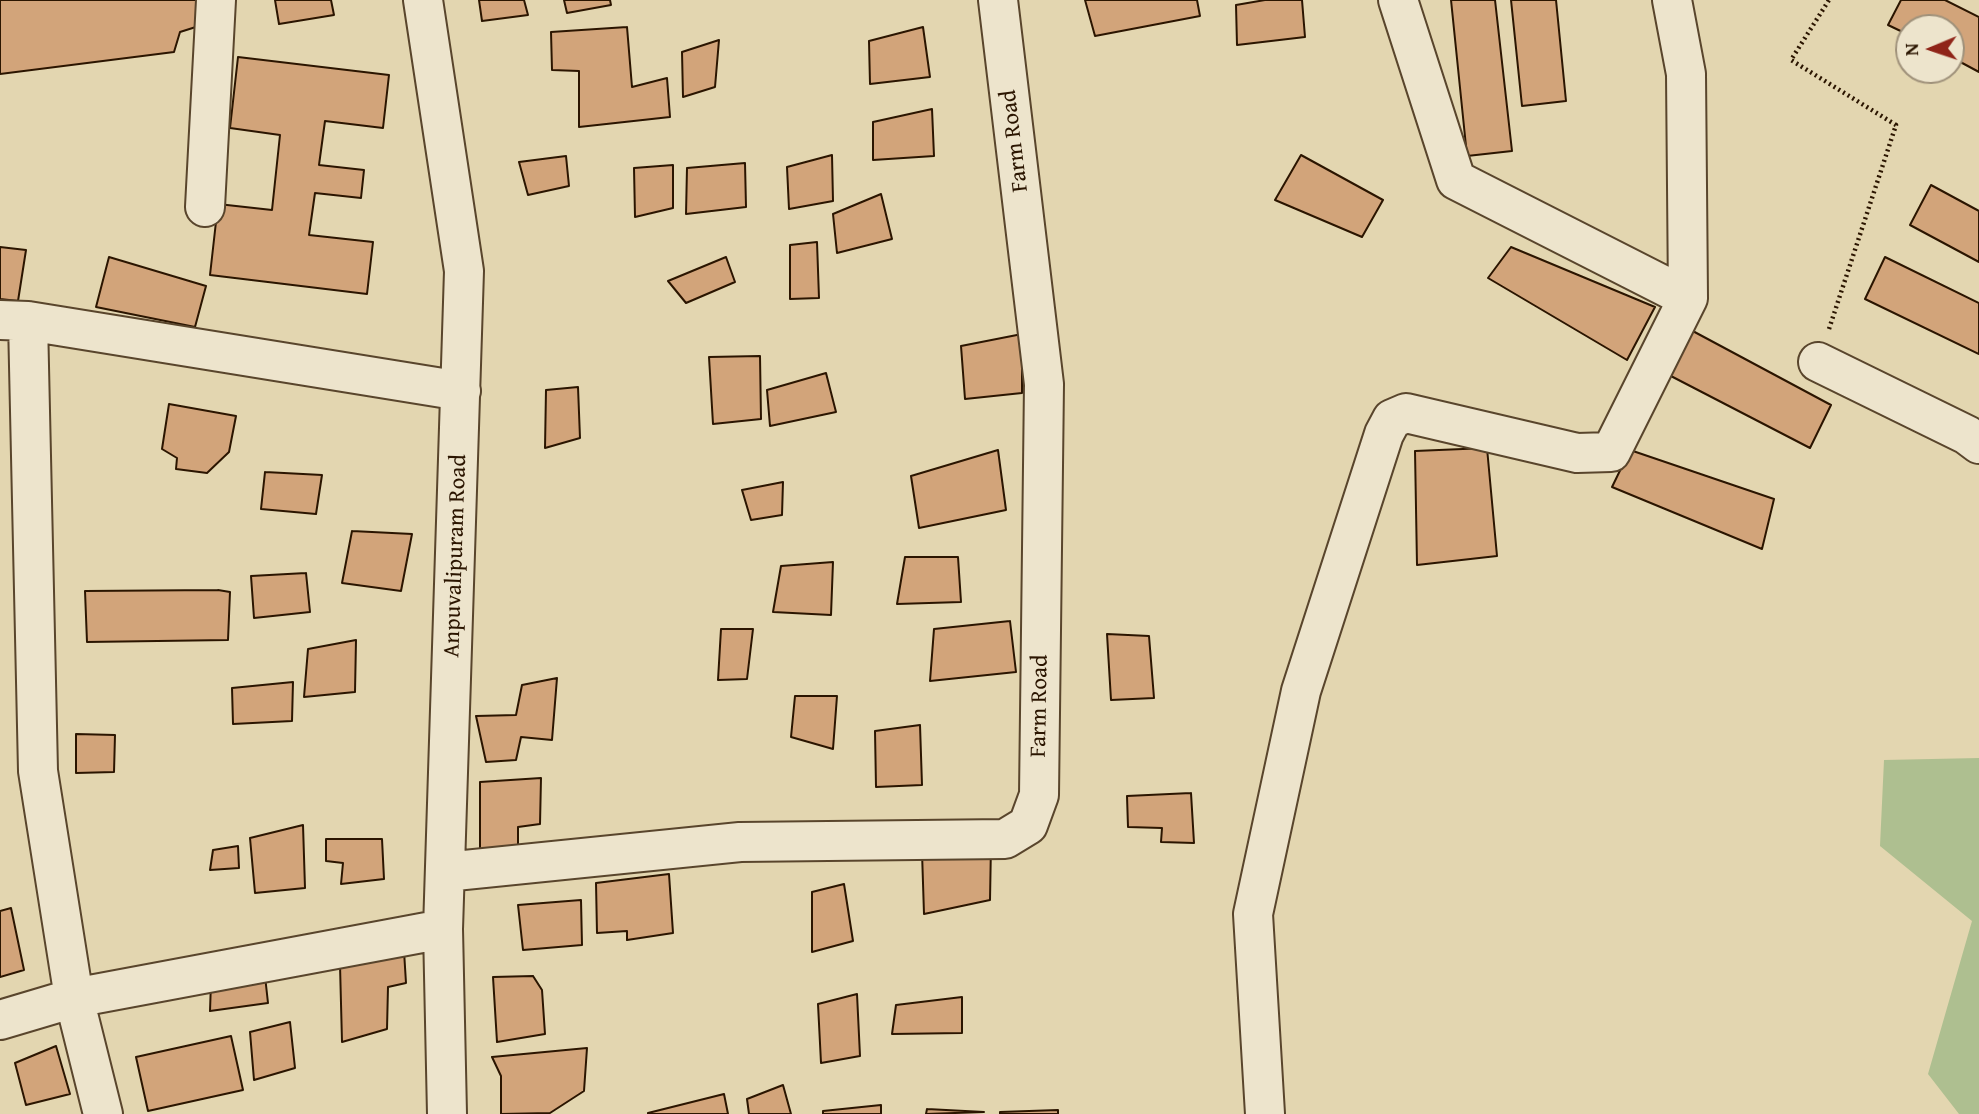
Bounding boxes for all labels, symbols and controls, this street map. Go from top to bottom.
north arrow [1895,14,1965,84]
text: N [1897,43,1925,57]
street label: Farm Road [995,88,1035,194]
street label: Anpuvalipuram Road [439,454,473,658]
street label: Farm Road [1025,654,1055,758]

